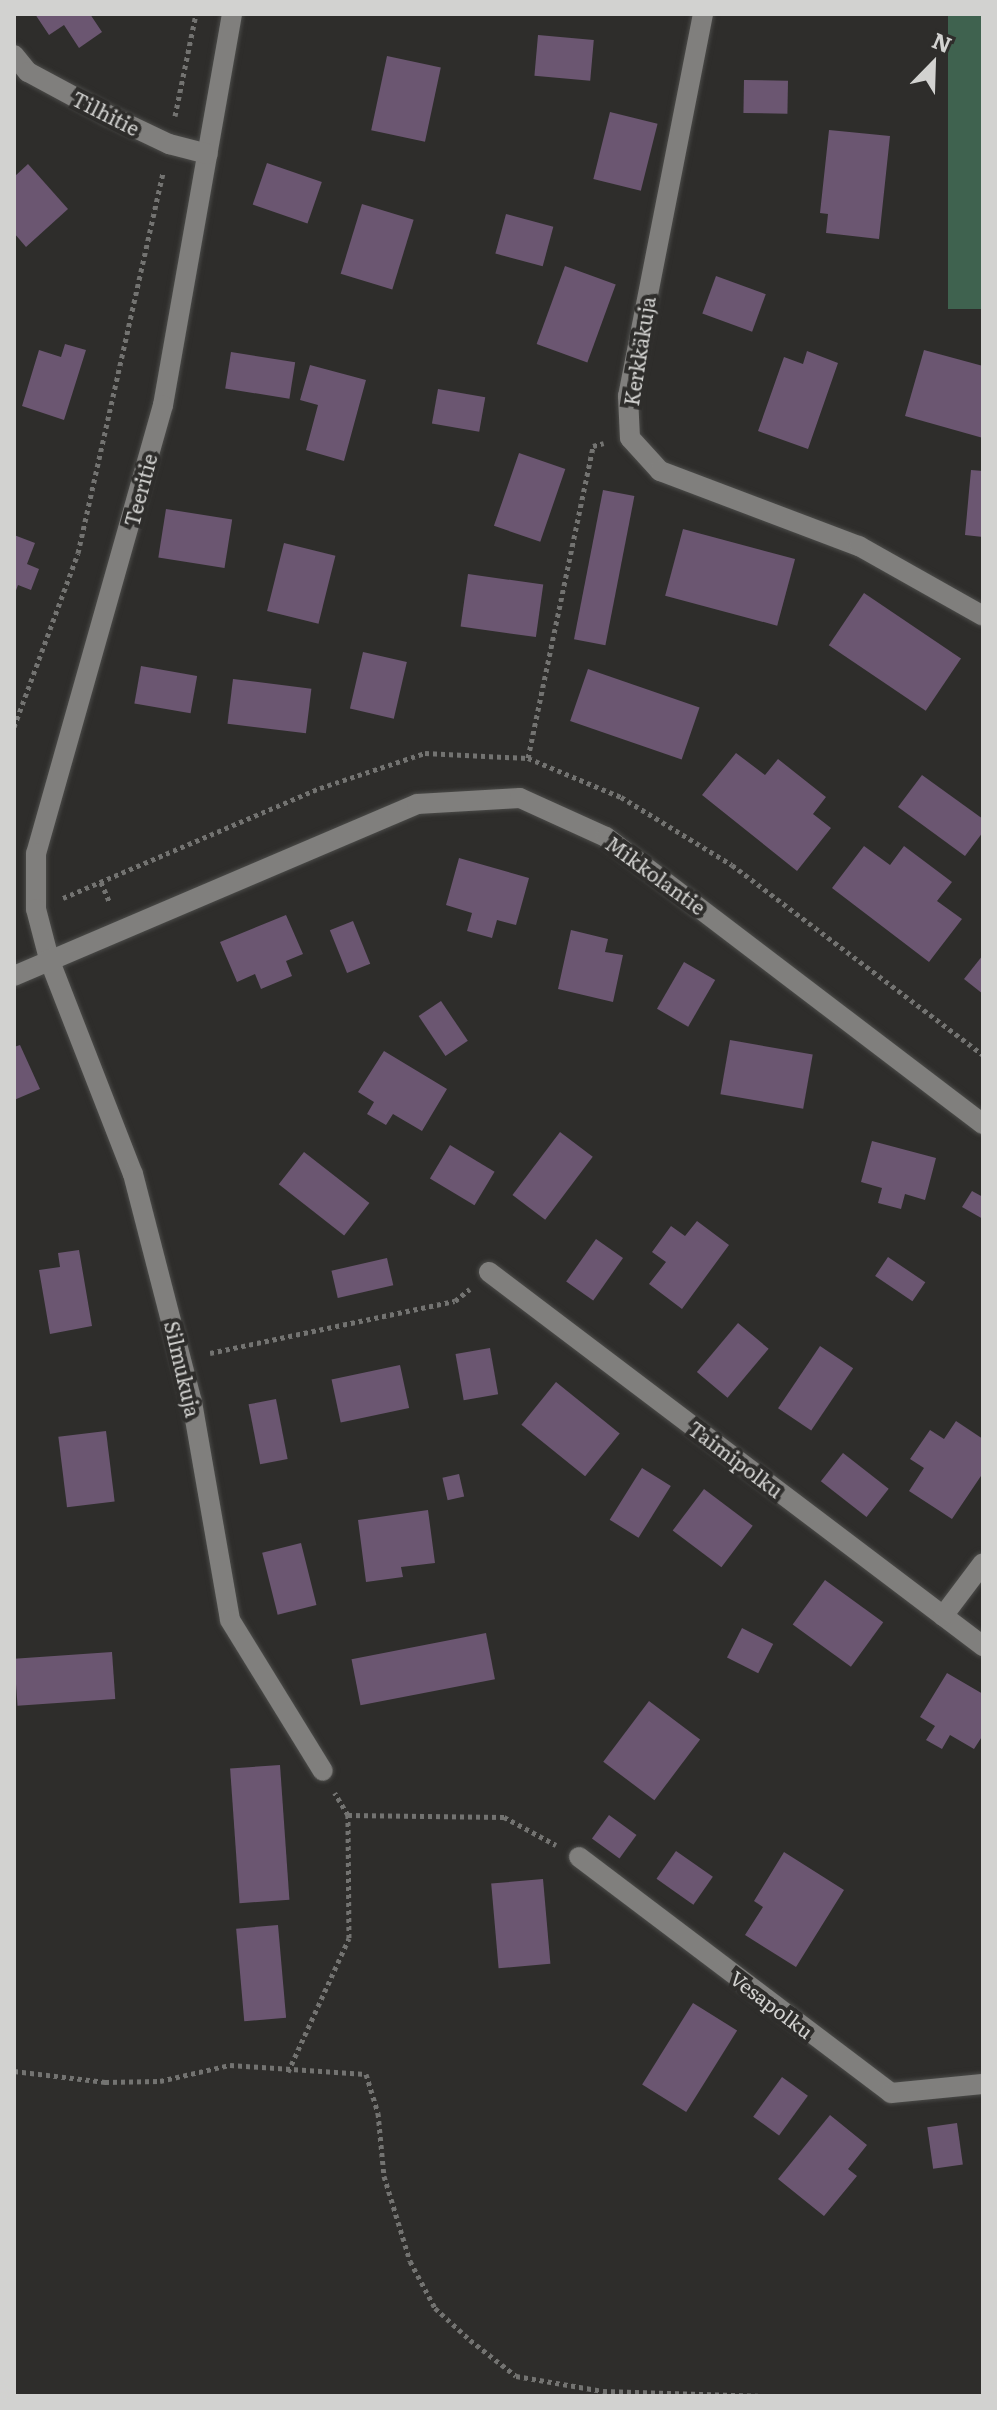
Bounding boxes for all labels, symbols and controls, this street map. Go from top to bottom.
text: N [928,23,958,60]
north arrow [893,24,973,104]
street label: Tilhitie [68,86,144,140]
street label: Kerkkäkuja [619,295,659,407]
street label: Teeritie [119,451,161,529]
street label: Mikkolantie [602,831,710,919]
street label: Silmukuja [160,1318,206,1420]
street label: Taimipolku [684,1416,788,1502]
street label: Vesapolku [726,1965,818,2043]

